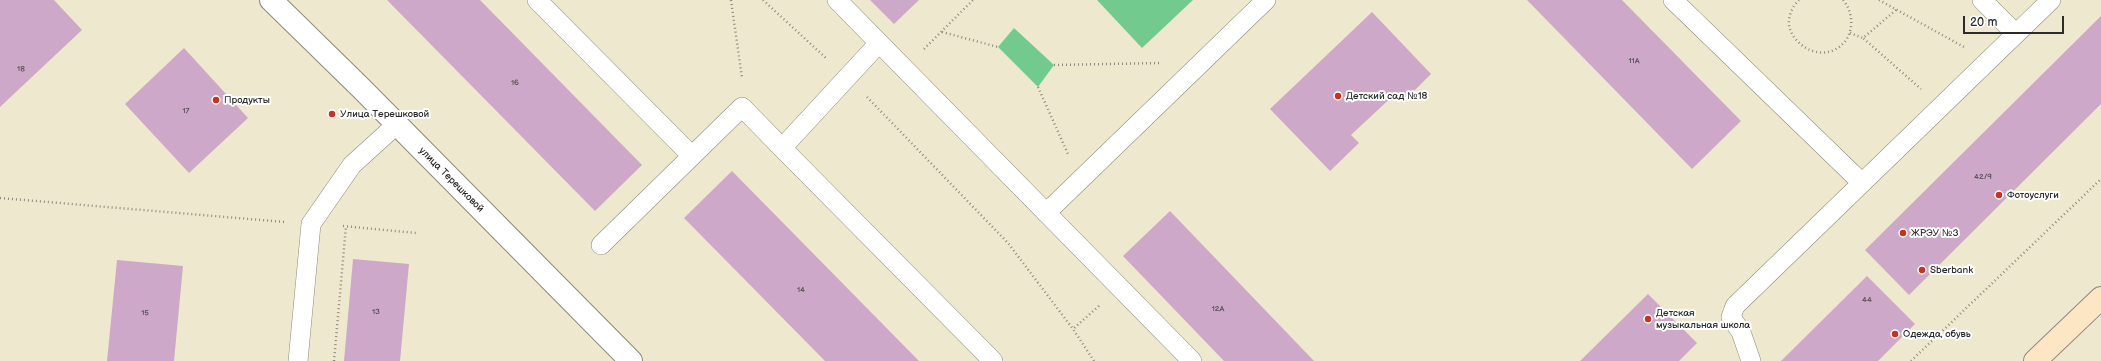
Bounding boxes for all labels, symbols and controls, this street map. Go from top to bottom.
scale bar [1965,8,2066,34]
text: 20 m [1970,15,1997,30]
house number: 11А [1628,56,1640,66]
house number: 18 [17,64,25,74]
house number: 16 [511,78,519,88]
place label: Детский сад №18 [1346,90,1427,102]
marker: Детский сад №18 [1333,91,1343,101]
place label: Продукты [224,94,270,106]
marker: Продукты [211,95,221,105]
house number: 17 [182,106,190,116]
place label: Улица Терешковой [340,108,429,120]
marker: Улица Терешковой [327,109,337,119]
street label: улица Терешковой [416,145,486,215]
house number: 42/9 [1974,172,1992,182]
place label: Фотоуслуги [2007,189,2059,201]
marker: Фотоуслуги [1994,190,2004,200]
place label: ЖРЭУ №3 [1911,227,1959,239]
marker: ЖРЭУ №3 [1898,228,1908,238]
place label: Sberbank [1930,264,1973,276]
marker: Sberbank [1917,265,1927,275]
house number: 14 [797,285,805,295]
house number: 44 [1862,295,1872,305]
house number: 12А [1212,304,1224,314]
house number: 13 [372,307,380,317]
place label: Детская музыкальная школа [1656,307,1750,330]
house number: 15 [141,308,149,318]
marker: Детская музыкальная школа [1643,314,1653,324]
place label: Одежда, обувь [1903,328,1971,340]
marker: Одежда, обувь [1890,329,1900,339]

